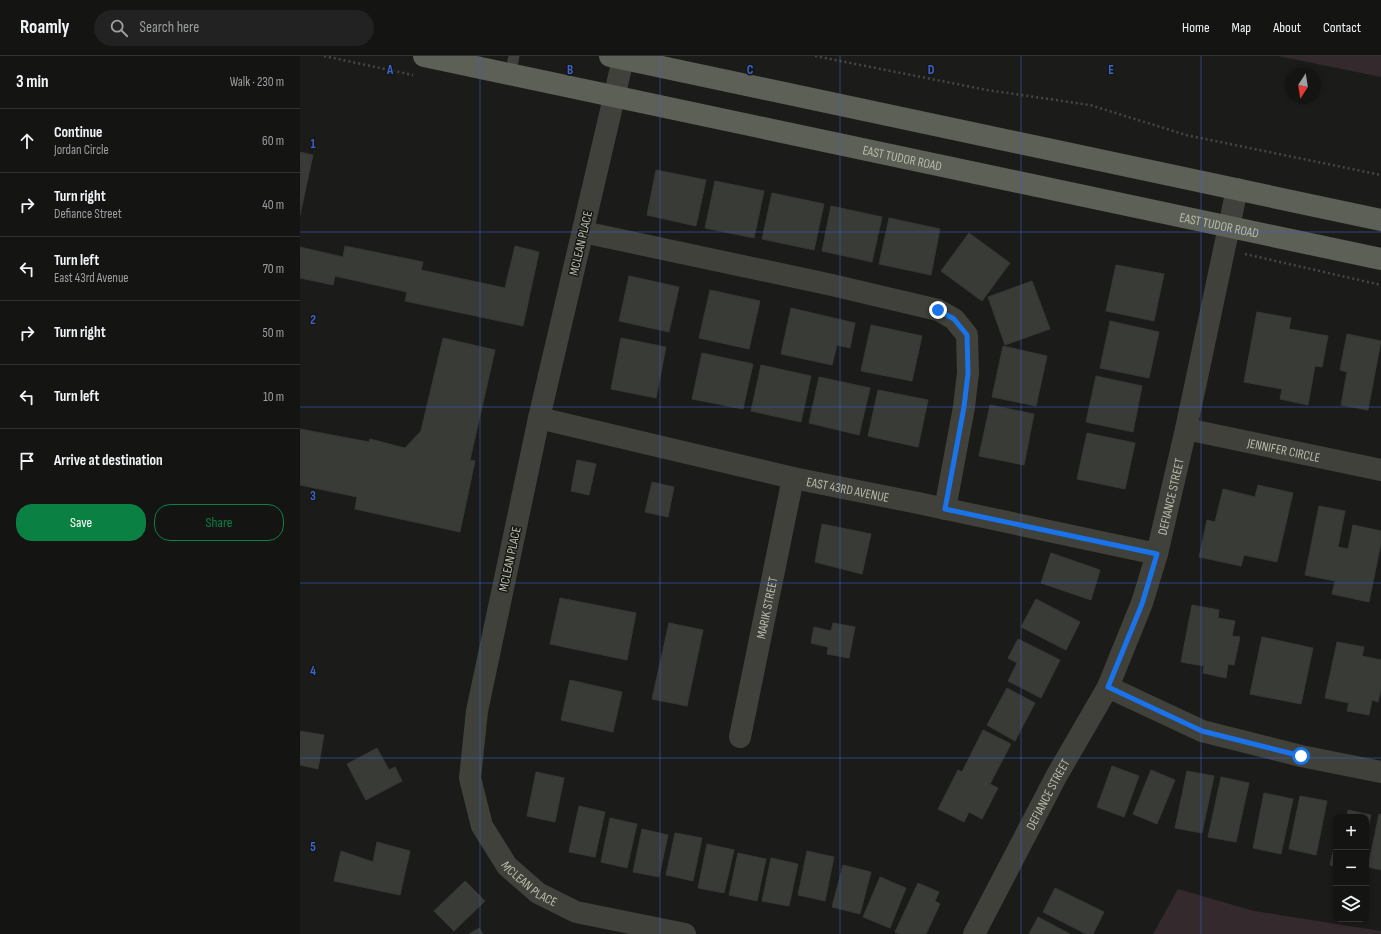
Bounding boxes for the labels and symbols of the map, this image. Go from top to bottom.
text: A [386,62,394,78]
text: B [567,62,573,78]
text: C [747,62,754,78]
text: D [928,62,935,78]
text: E [1108,62,1114,78]
north arrow [1285,68,1321,104]
text: 1 [310,136,316,152]
street label: EAST TUDOR ROAD [861,142,943,175]
street label: MCLEAN PLACE [566,209,596,277]
street label: EAST TUDOR ROAD [1178,209,1260,242]
route end [929,301,947,319]
text: 2 [310,312,316,328]
street label: JENNIFER CIRCLE [1245,435,1321,466]
street label: DEFIANCE STREET [1155,457,1188,537]
street label: EAST 43RD AVENUE [805,474,890,506]
text: 3 [310,488,316,504]
street label: MCLEAN PLACE [495,525,525,593]
street label: MARIK STREET [753,576,782,640]
text: 4 [310,663,316,679]
route start [1292,747,1310,765]
street label: DEFIANCE STREET [1023,756,1074,833]
text: 5 [310,839,316,855]
street label: MCLEAN PLACE [497,859,560,910]

